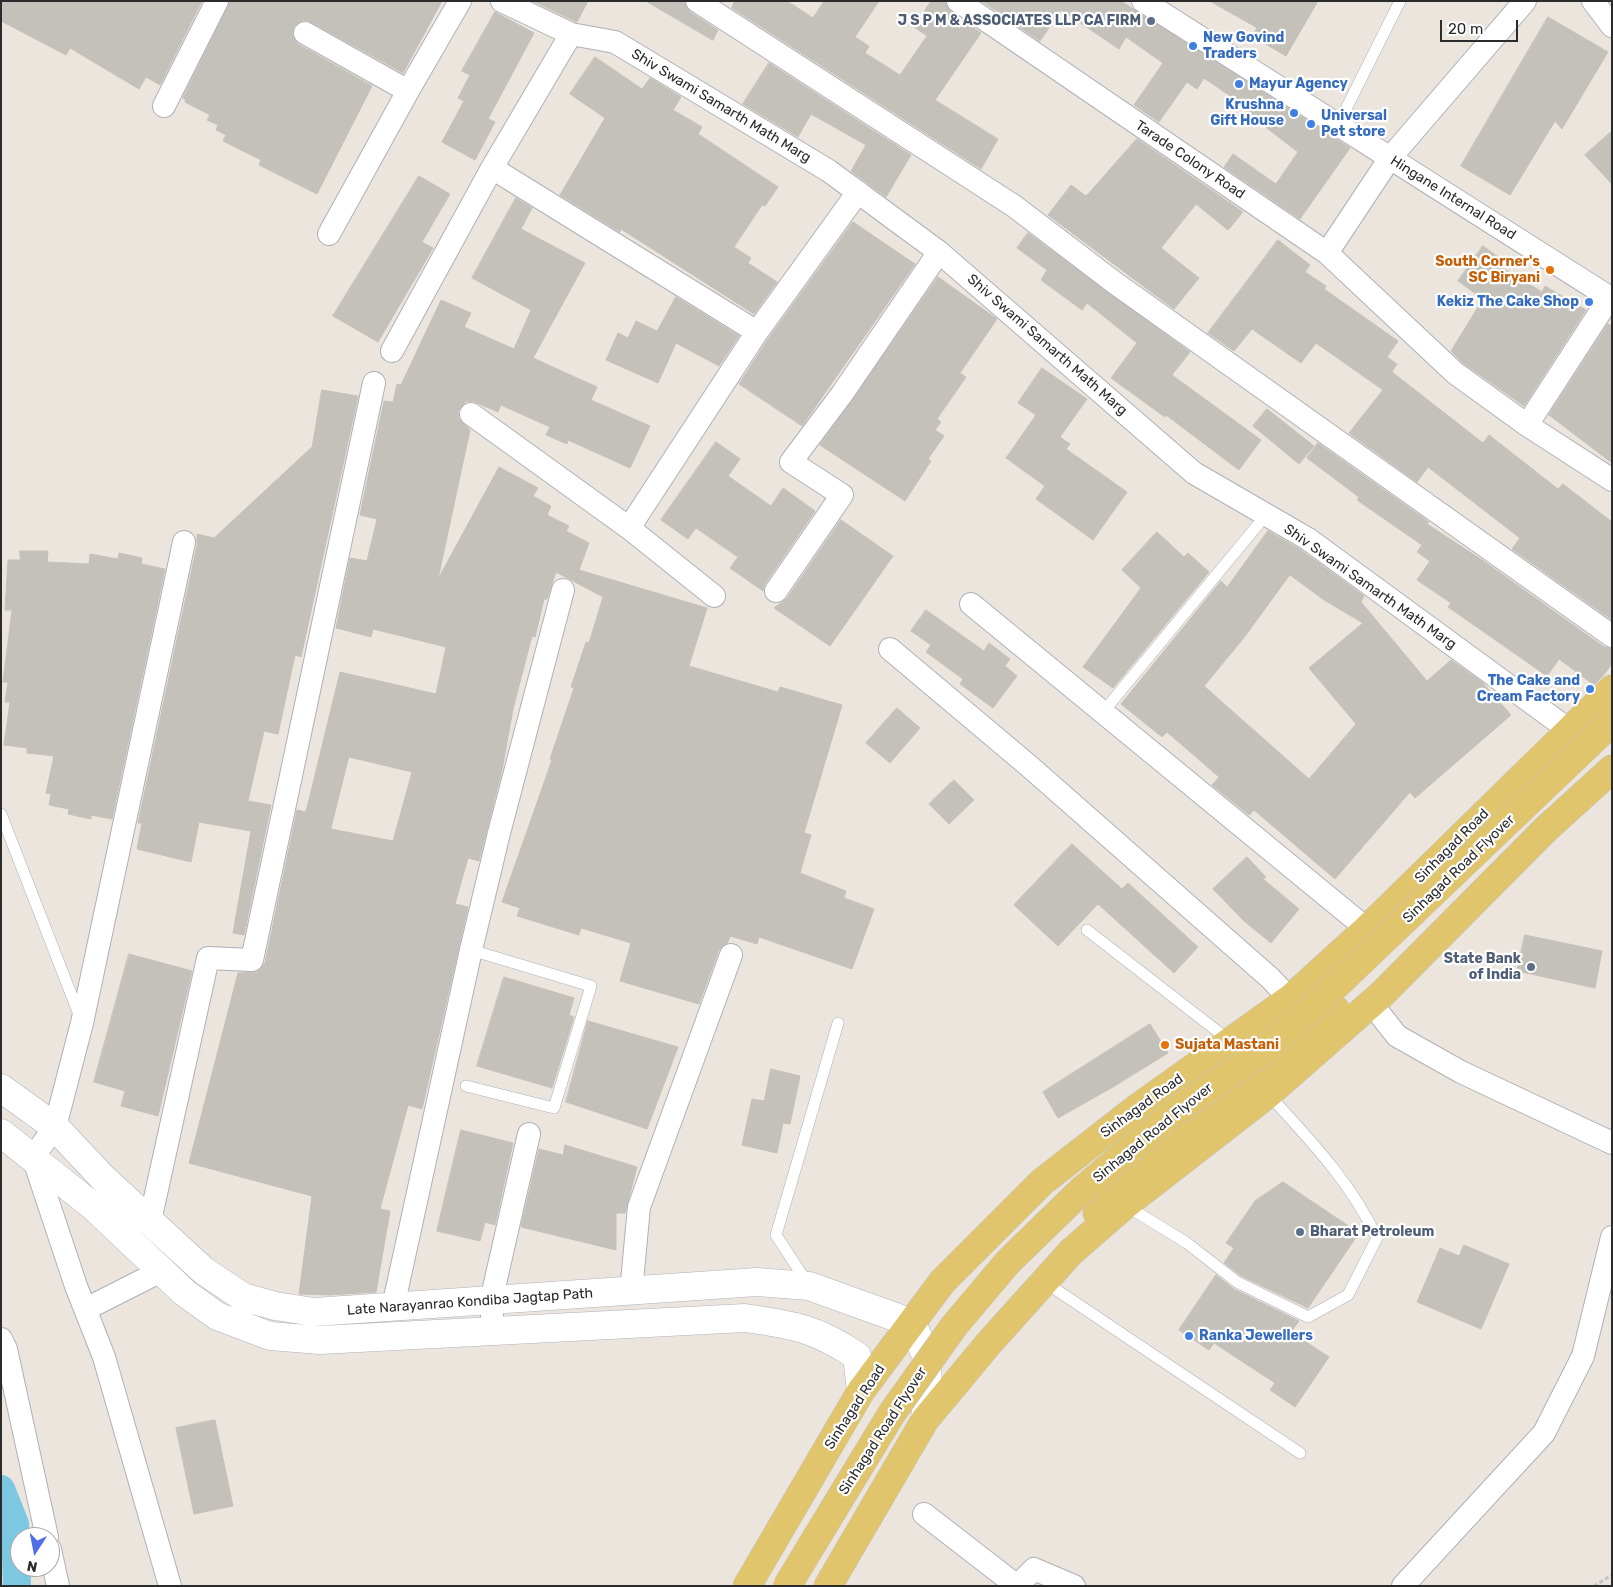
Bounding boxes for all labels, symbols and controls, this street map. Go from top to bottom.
scale bar [1443,10,1520,42]
place label: J S P M & ASSOCIATES LLP CA FIRM [898,13,1141,29]
marker: J S P M & ASSOCIATES LLP CA FIRM [1145,15,1157,27]
text: 20 m [1448,20,1483,38]
place label: New Govind Traders [1203,30,1284,62]
marker: New Govind Traders [1187,40,1199,52]
street label: Shiv Swami Samarth Math Marg [628,46,814,166]
place label: Mayur Agency [1249,76,1348,92]
marker: Mayur Agency [1233,78,1245,90]
place label: Krushna Gift House [1210,97,1284,130]
marker: Krushna Gift House [1288,107,1300,119]
place label: Universal Pet store [1321,108,1387,140]
street label: Tarade Colony Road [1132,117,1248,203]
marker: Universal Pet store [1305,118,1317,130]
street label: Hingane Internal Road [1387,153,1519,243]
place label: South Corner's SC Biryani [1435,254,1540,286]
marker: South Corner's SC Biryani [1544,264,1556,276]
street label: Shiv Swami Samarth Math Marg [964,271,1130,419]
place label: Kekiz The Cake Shop [1437,294,1579,310]
marker: Kekiz The Cake Shop [1583,296,1595,308]
street label: Shiv Swami Samarth Math Marg [1281,521,1459,653]
place label: The Cake and Cream Factory [1477,673,1580,706]
marker: The Cake and Cream Factory [1584,683,1596,695]
street label: Sinhagad Road [1411,805,1493,887]
street label: Sinhagad Road Flyover [1400,811,1518,927]
place label: State Bank of India [1444,951,1521,984]
marker: State Bank of India [1525,961,1537,973]
place label: Sujata Mastani [1175,1037,1279,1053]
marker: Sujata Mastani [1159,1039,1171,1051]
street label: Sinhagad Road [1097,1070,1187,1142]
street label: Sinhagad Road Flyover [1090,1080,1216,1186]
place label: Bharat Petroleum [1310,1224,1434,1240]
marker: Bharat Petroleum [1294,1226,1306,1238]
street label: Late Narayanrao Kondiba Jagtap Path [346,1285,594,1319]
place label: Ranka Jewellers [1199,1328,1313,1344]
marker: Ranka Jewellers [1183,1330,1195,1342]
street label: Sinhagad Road [821,1361,889,1453]
street label: Sinhagad Road Flyover [835,1364,931,1498]
north arrow [10,1527,60,1577]
text: N [26,1557,39,1576]

